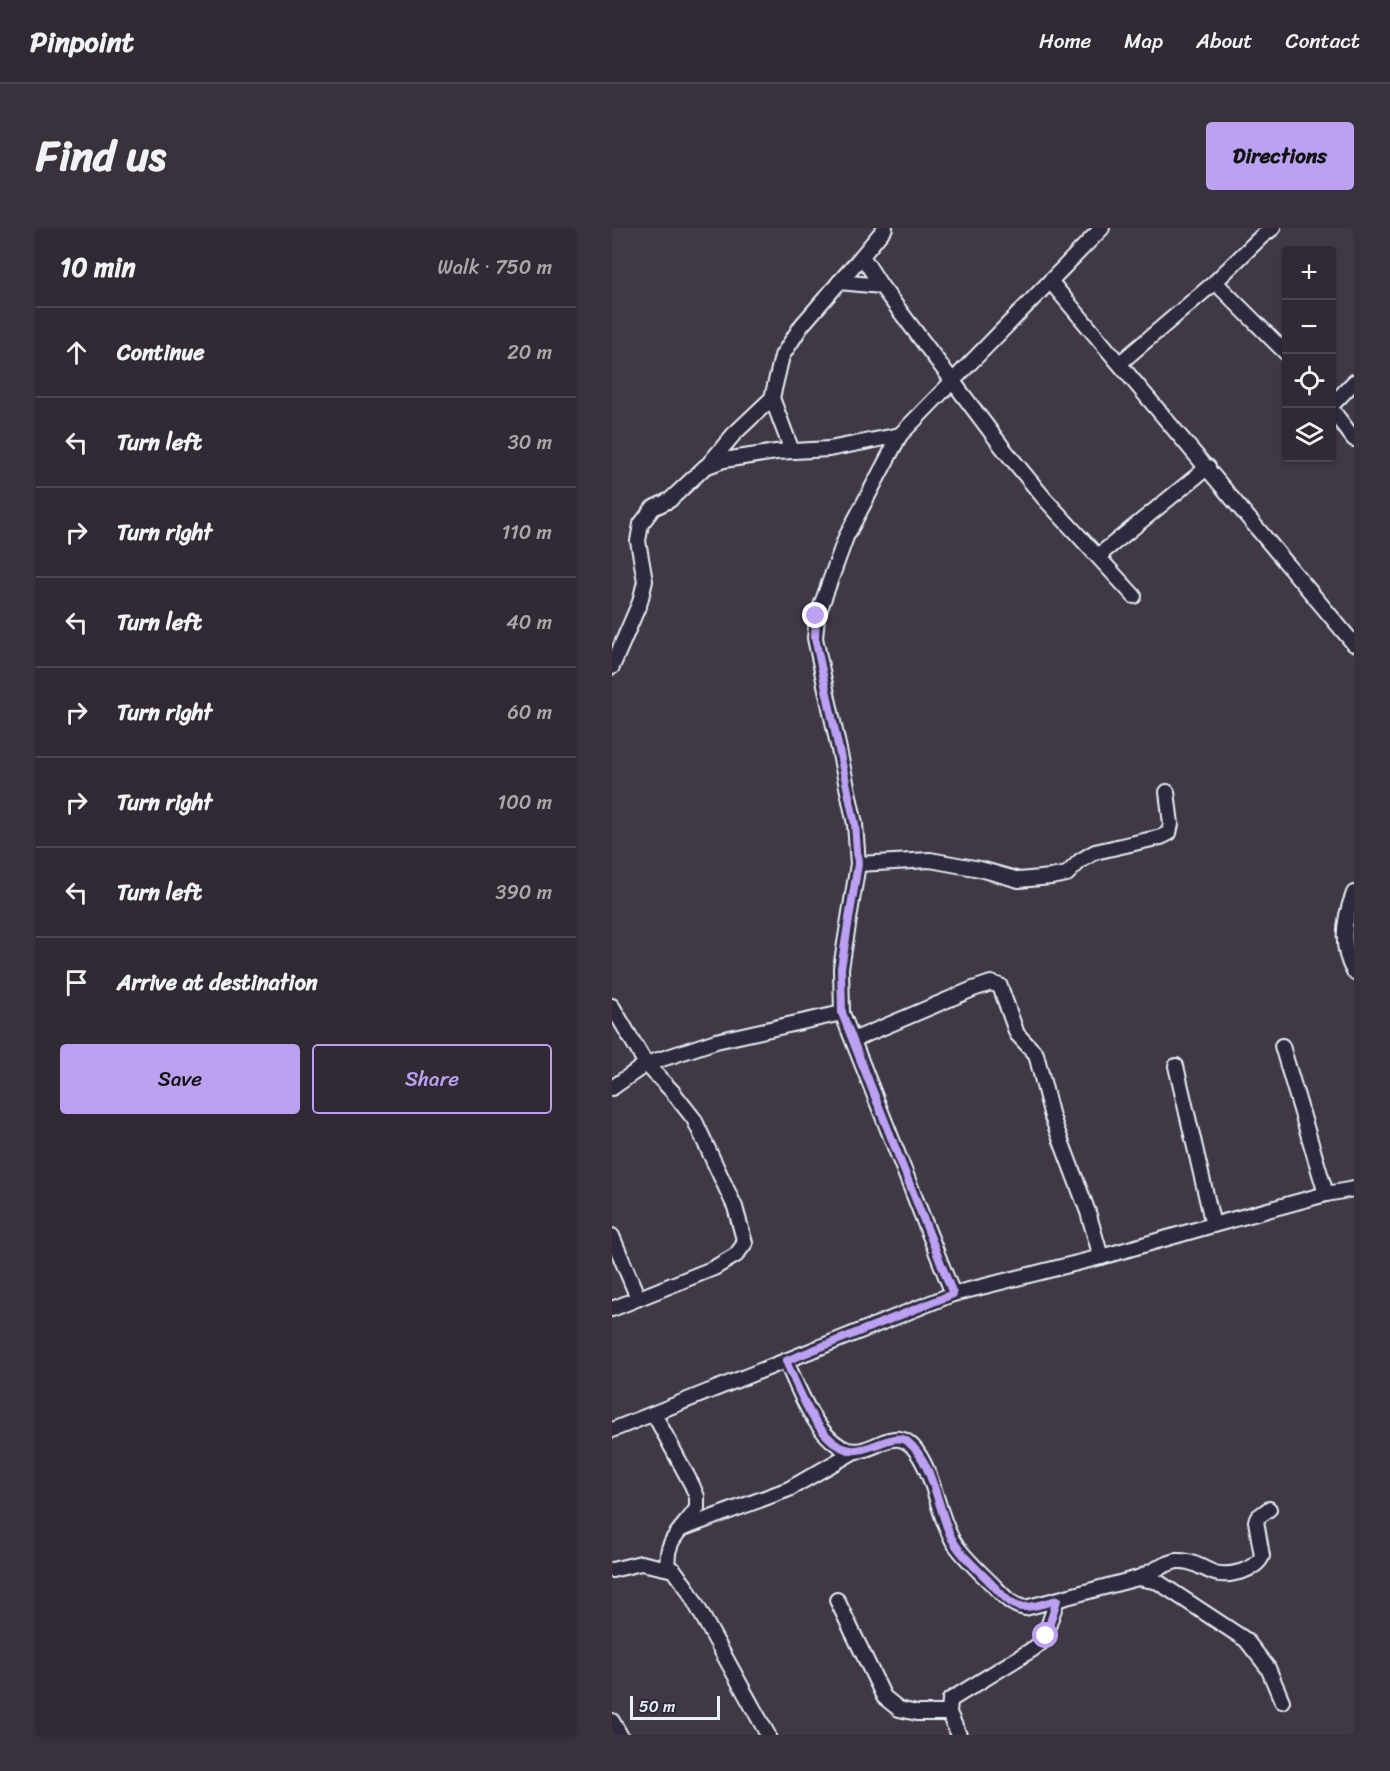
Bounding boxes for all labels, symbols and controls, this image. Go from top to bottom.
text: Pinpoint [30,17,134,66]
text: Home [1039,22,1091,60]
text: Map [1124,22,1163,60]
text: About [1196,22,1253,60]
text: Contact [1286,22,1360,60]
text: Find us [36,119,166,193]
button: Directions [1206,122,1354,190]
text: 10 min [60,244,136,290]
map controls [1282,246,1336,462]
button: + [1282,246,1336,300]
text: Walk · 750 m [438,250,552,285]
button: − [1282,300,1336,354]
text: Continue [117,333,205,372]
text: 20 m [507,335,552,370]
icon: ahead [60,336,93,369]
button: locate [1282,354,1336,408]
button: layers [1282,408,1336,462]
text: Turn left [117,423,202,462]
text: 30 m [508,425,552,460]
icon: left [60,426,93,459]
text: Turn right [117,513,212,552]
text: 110 m [502,515,552,550]
icon: right [60,516,93,549]
route end [802,602,828,628]
text: Turn left [117,603,202,642]
text: 40 m [506,605,552,640]
icon: left [60,606,93,639]
text: Turn right [117,693,212,732]
text: 60 m [507,695,552,730]
icon: right [60,696,93,729]
text: Turn right [117,783,212,822]
text: 100 m [498,785,552,820]
icon: right [60,786,93,819]
text: Turn left [117,873,202,912]
text: 390 m [496,875,552,910]
icon: left [60,876,93,909]
text: Arrive at destination [117,963,318,1002]
icon: arrive [60,966,93,999]
button: Save [60,1044,300,1114]
button: Share [312,1044,552,1114]
route start [1032,1622,1058,1648]
text: 50 m [639,1692,675,1721]
scale bar [630,1693,720,1720]

